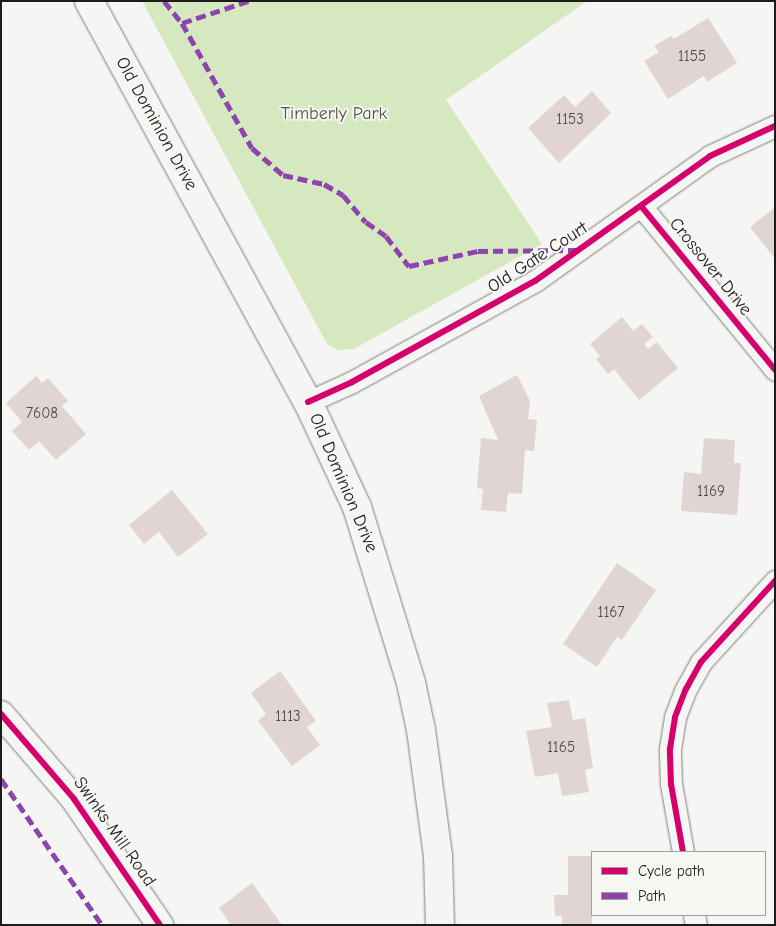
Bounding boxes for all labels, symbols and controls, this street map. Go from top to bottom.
house number: 1155 [678,48,706,66]
street label: Old Dominion Drive [110,54,202,194]
park label: Timberly Park [281,103,387,125]
house number: 1153 [556,111,584,129]
street label: Crossover Drive [664,214,756,320]
street label: Old Gate Court [484,218,592,298]
house number: 7608 [26,405,58,423]
street label: Old Dominion Drive [304,410,382,556]
house number: 1169 [697,483,725,501]
house number: 1167 [597,604,625,622]
house number: 1113 [275,708,301,726]
house number: 1165 [547,739,575,757]
street label: Swinks Mill Road [68,773,160,891]
legend [591,851,766,916]
text: Cycle path [638,862,705,880]
text: Path [638,887,666,905]

